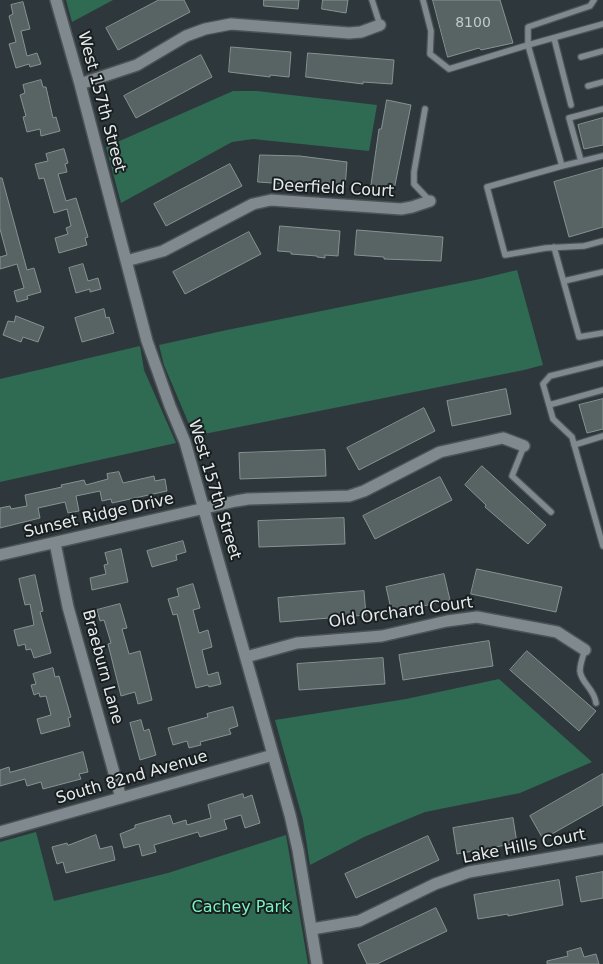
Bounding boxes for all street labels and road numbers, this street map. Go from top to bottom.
street label: West 157th Street [73,29,129,175]
street label: Deerfield Court [272,176,394,202]
street label: West 157th Street [184,418,244,562]
street label: Sunset Ridge Drive [22,489,176,543]
street label: Old Orchard Court [328,593,474,633]
street label: Braeburn Lane [77,608,127,726]
street label: South 82nd Avenue [54,747,210,809]
street label: Lake Hills Court [461,826,587,868]

